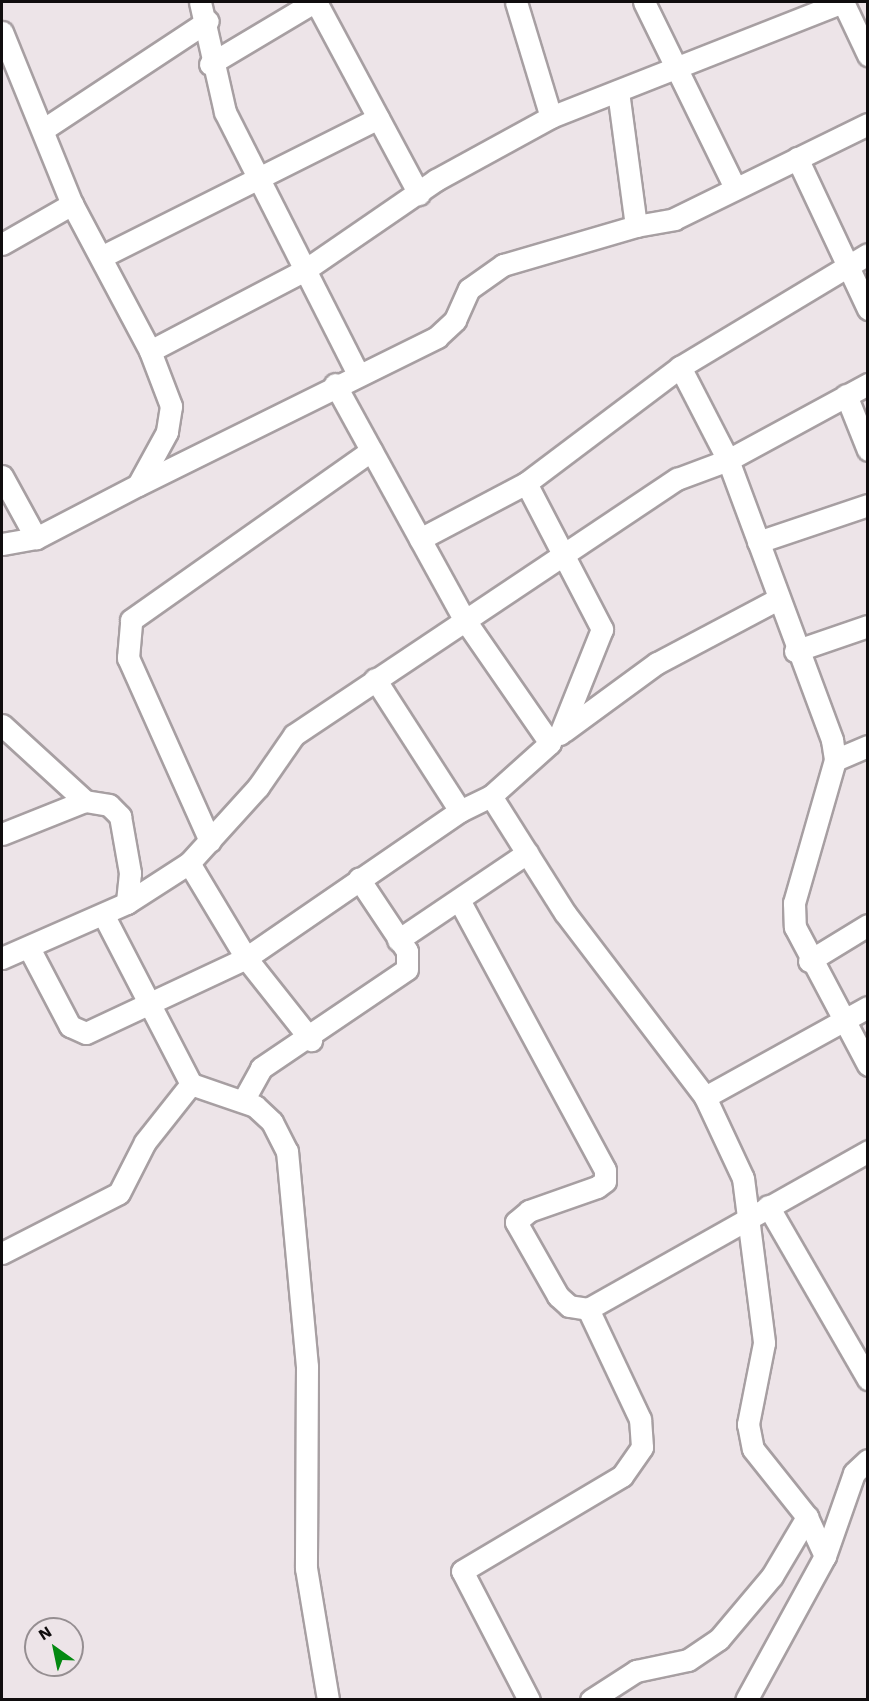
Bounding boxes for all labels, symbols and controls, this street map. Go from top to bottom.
north arrow [24,1617,84,1677]
text: N [35,1622,55,1644]

